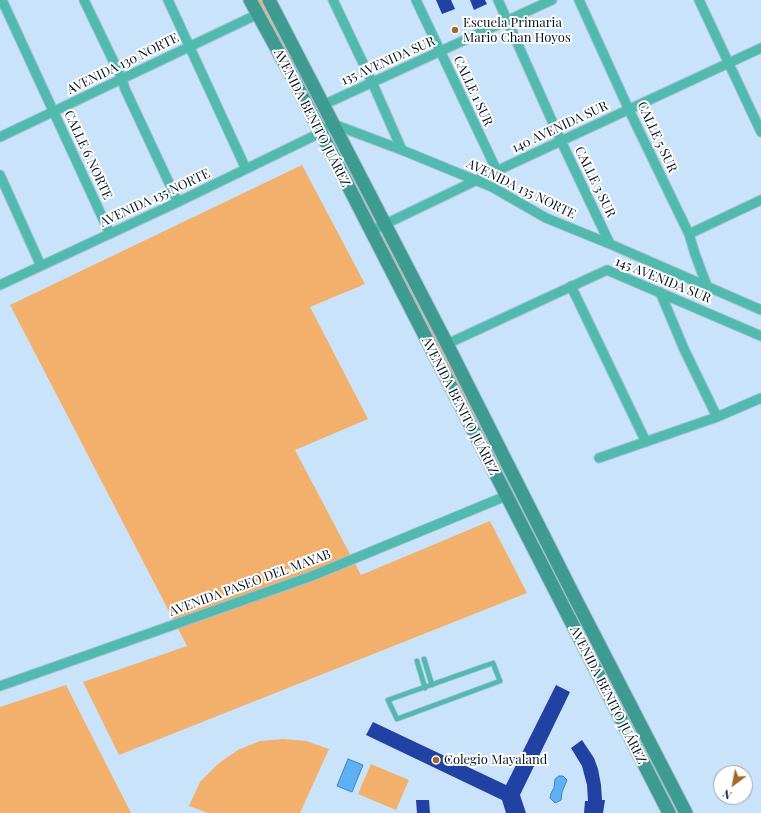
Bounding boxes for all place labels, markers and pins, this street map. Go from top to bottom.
place label: Escuela Primaria Mario Chan Hoyos [463,15,571,46]
marker: Escuela Primaria Mario Chan Hoyos [450,25,460,35]
place label: Colegio Mayaland [444,752,547,768]
marker: Colegio Mayaland [431,755,441,765]

